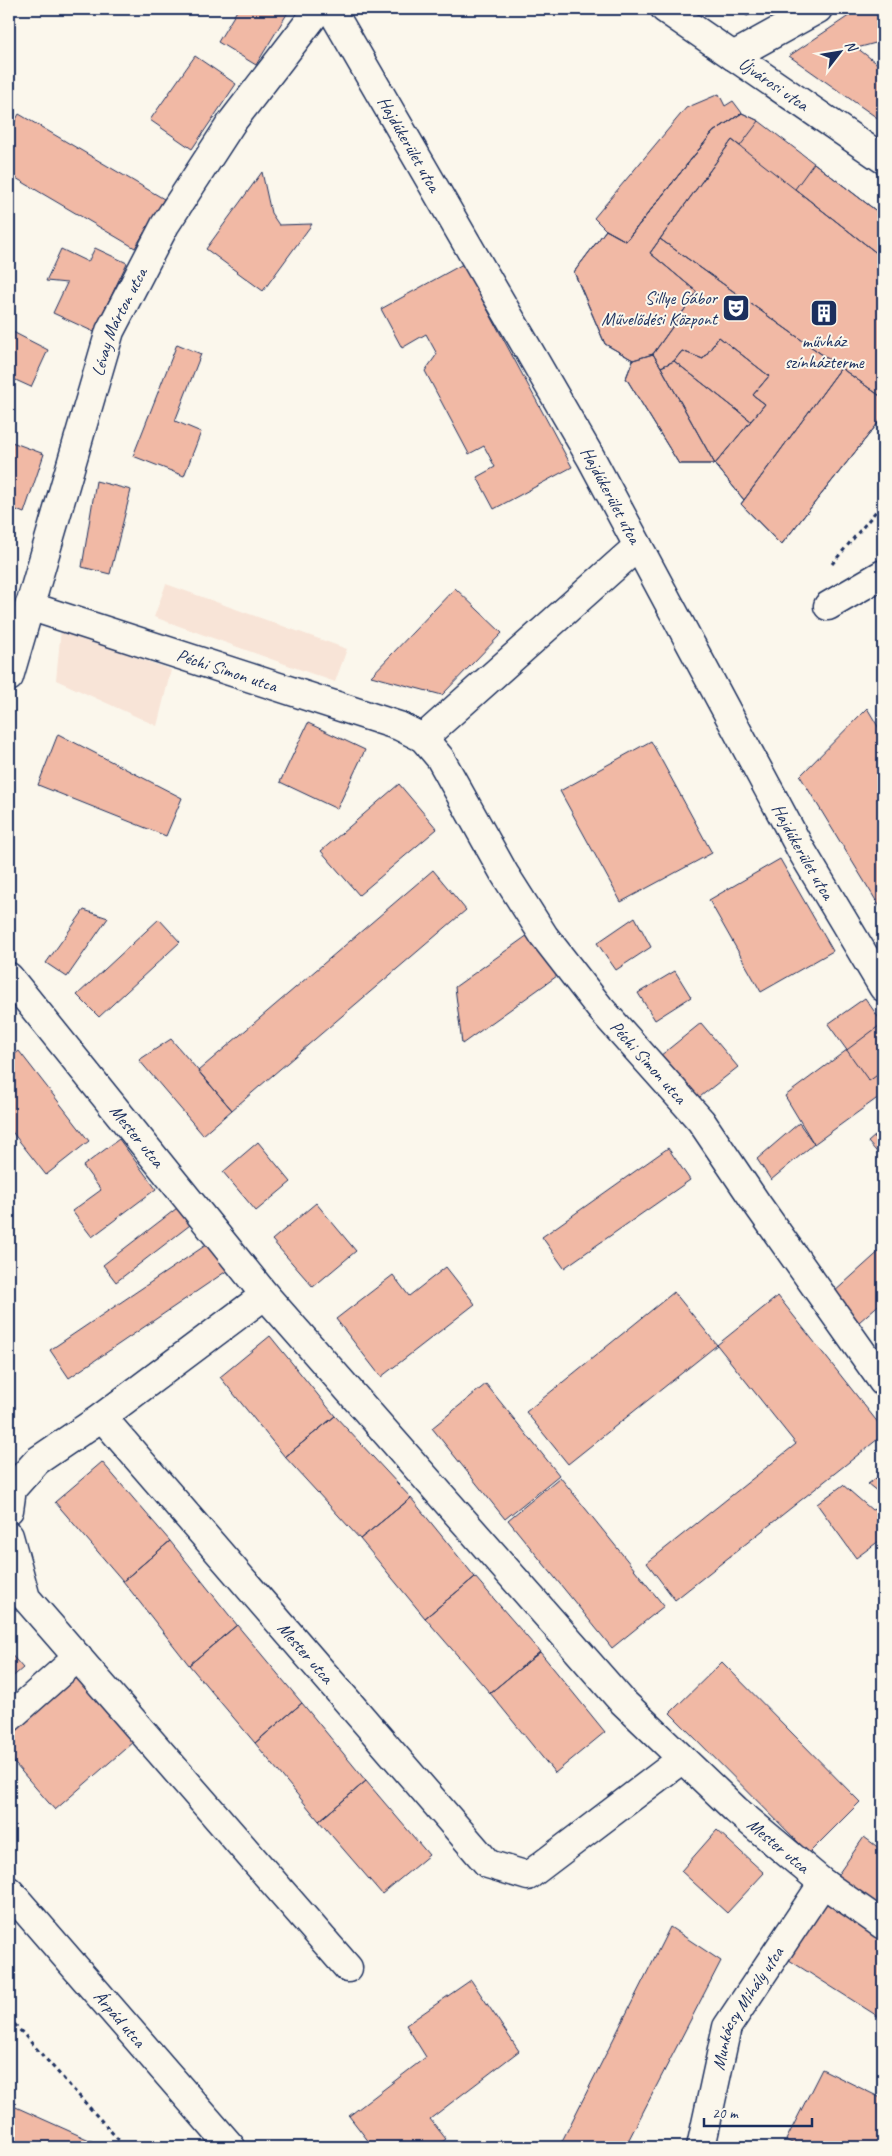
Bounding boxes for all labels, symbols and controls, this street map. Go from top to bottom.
north arrow [814,28,864,78]
text: N [841,37,861,56]
street label: Újvárosi utca [735,52,814,116]
street label: Hajdúkerület utca [373,92,446,197]
street label: Lévay Márton utca [86,263,153,379]
place label: Sillye Gábor Művelődési Központ [601,287,719,330]
theatre icon: Sillye Gábor Művelődési Központ [721,293,751,323]
building icon: művház színházterme [809,298,839,328]
place label: művház színházterme [784,330,865,373]
street label: Hajdúkerület utca [576,443,647,549]
street label: Péchi Simon utca [174,644,281,697]
street label: Hajdúkerület utca [767,800,840,905]
street label: Péchi Simon utca [605,1016,692,1110]
street label: Mester utca [105,1100,170,1173]
street label: Mester utca [273,1617,339,1689]
street label: Mester utca [743,1813,815,1879]
street label: Munkácsy Mihály utca [707,1941,789,2072]
street label: Árpád utca [89,1986,152,2053]
scale bar [704,2096,812,2128]
text: 20 m [712,2104,739,2123]

